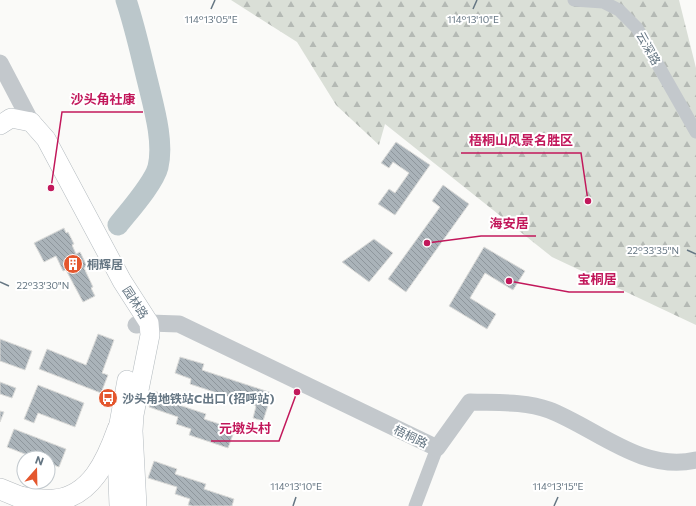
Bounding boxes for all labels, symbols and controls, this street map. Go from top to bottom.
text: 114°13'05"E [184,13,238,25]
text: 114°13'10"E [447,13,499,25]
street label: 云深路 [634,29,664,67]
callout: 沙头角社康 [62,87,143,112]
text: 沙头角社康 [70,91,136,107]
callout: 梧桐山风景名胜区 [461,128,581,153]
text: 梧桐山风景名胜区 [469,132,573,148]
callout: 海安居 [481,211,536,236]
text: 海安居 [489,215,529,231]
text: 22°33'35"N [627,244,679,256]
building icon: 桐辉居 [62,253,84,275]
place label: 桐辉居 [87,257,123,271]
callout: 宝桐居 [569,267,624,292]
text: 宝桐居 [577,271,617,287]
text: 22°33'30"N [17,279,69,291]
street label: 园林路 [120,283,152,321]
bus stop icon: 沙头角地铁站C出口 (招呼站) [97,387,119,409]
place label: 沙头角地铁站C出口 (招呼站) [122,391,274,405]
callout: 元墩头村 [211,416,279,441]
text: 元墩头村 [219,420,271,436]
street label: 梧桐路 [392,422,430,450]
north arrow [16,450,56,490]
text: N [33,453,46,468]
text: 114°13'10"E [270,480,322,492]
text: 114°13'15"E [533,480,584,492]

